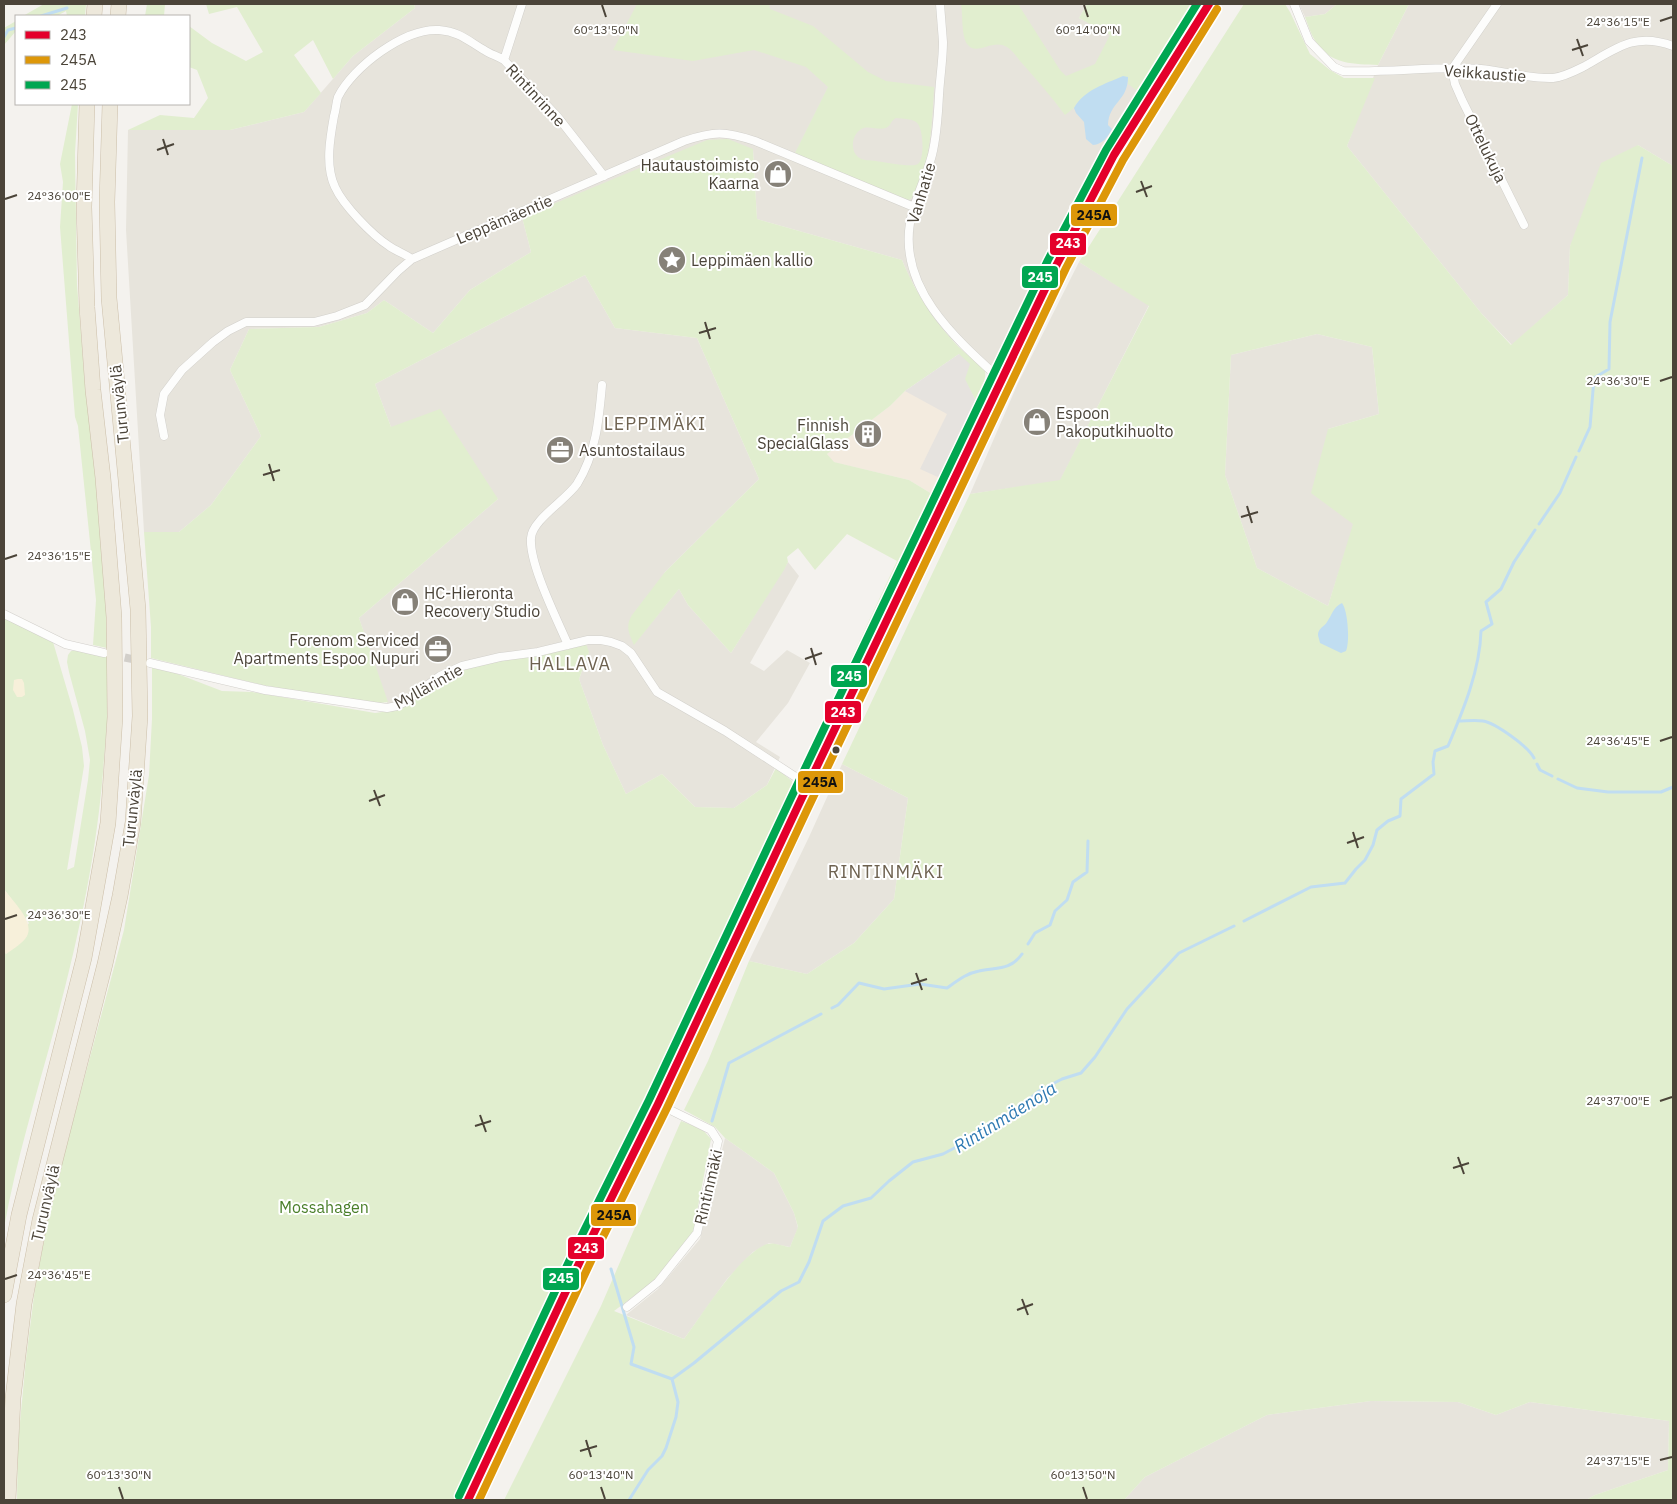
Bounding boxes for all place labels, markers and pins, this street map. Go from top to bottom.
place label: Hautaustoimisto Kaarna [640,155,759,193]
shop icon: Hautaustoimisto Kaarna [763,159,793,189]
place icon: Leppimäen kallio [657,245,687,275]
place label: Leppimäen kallio [691,250,813,270]
place label: Espoon Pakoputkihuolto [1056,403,1174,441]
shop icon: Espoon Pakoputkihuolto [1022,407,1052,437]
place label: Finnish SpecialGlass [757,415,849,453]
building icon: Finnish SpecialGlass [853,419,883,449]
office icon: Asuntostailaus [545,435,575,465]
place label: Asuntostailaus [579,440,685,460]
place label: HC-Hieronta Recovery Studio [424,583,540,621]
shop icon: HC-Hieronta Recovery Studio [390,587,420,617]
place label: Forenom Serviced Apartments Espoo Nupuri [234,630,419,668]
office icon: Forenom Serviced Apartments Espoo Nupuri [423,634,453,664]
unlabelled marker [831,745,841,755]

